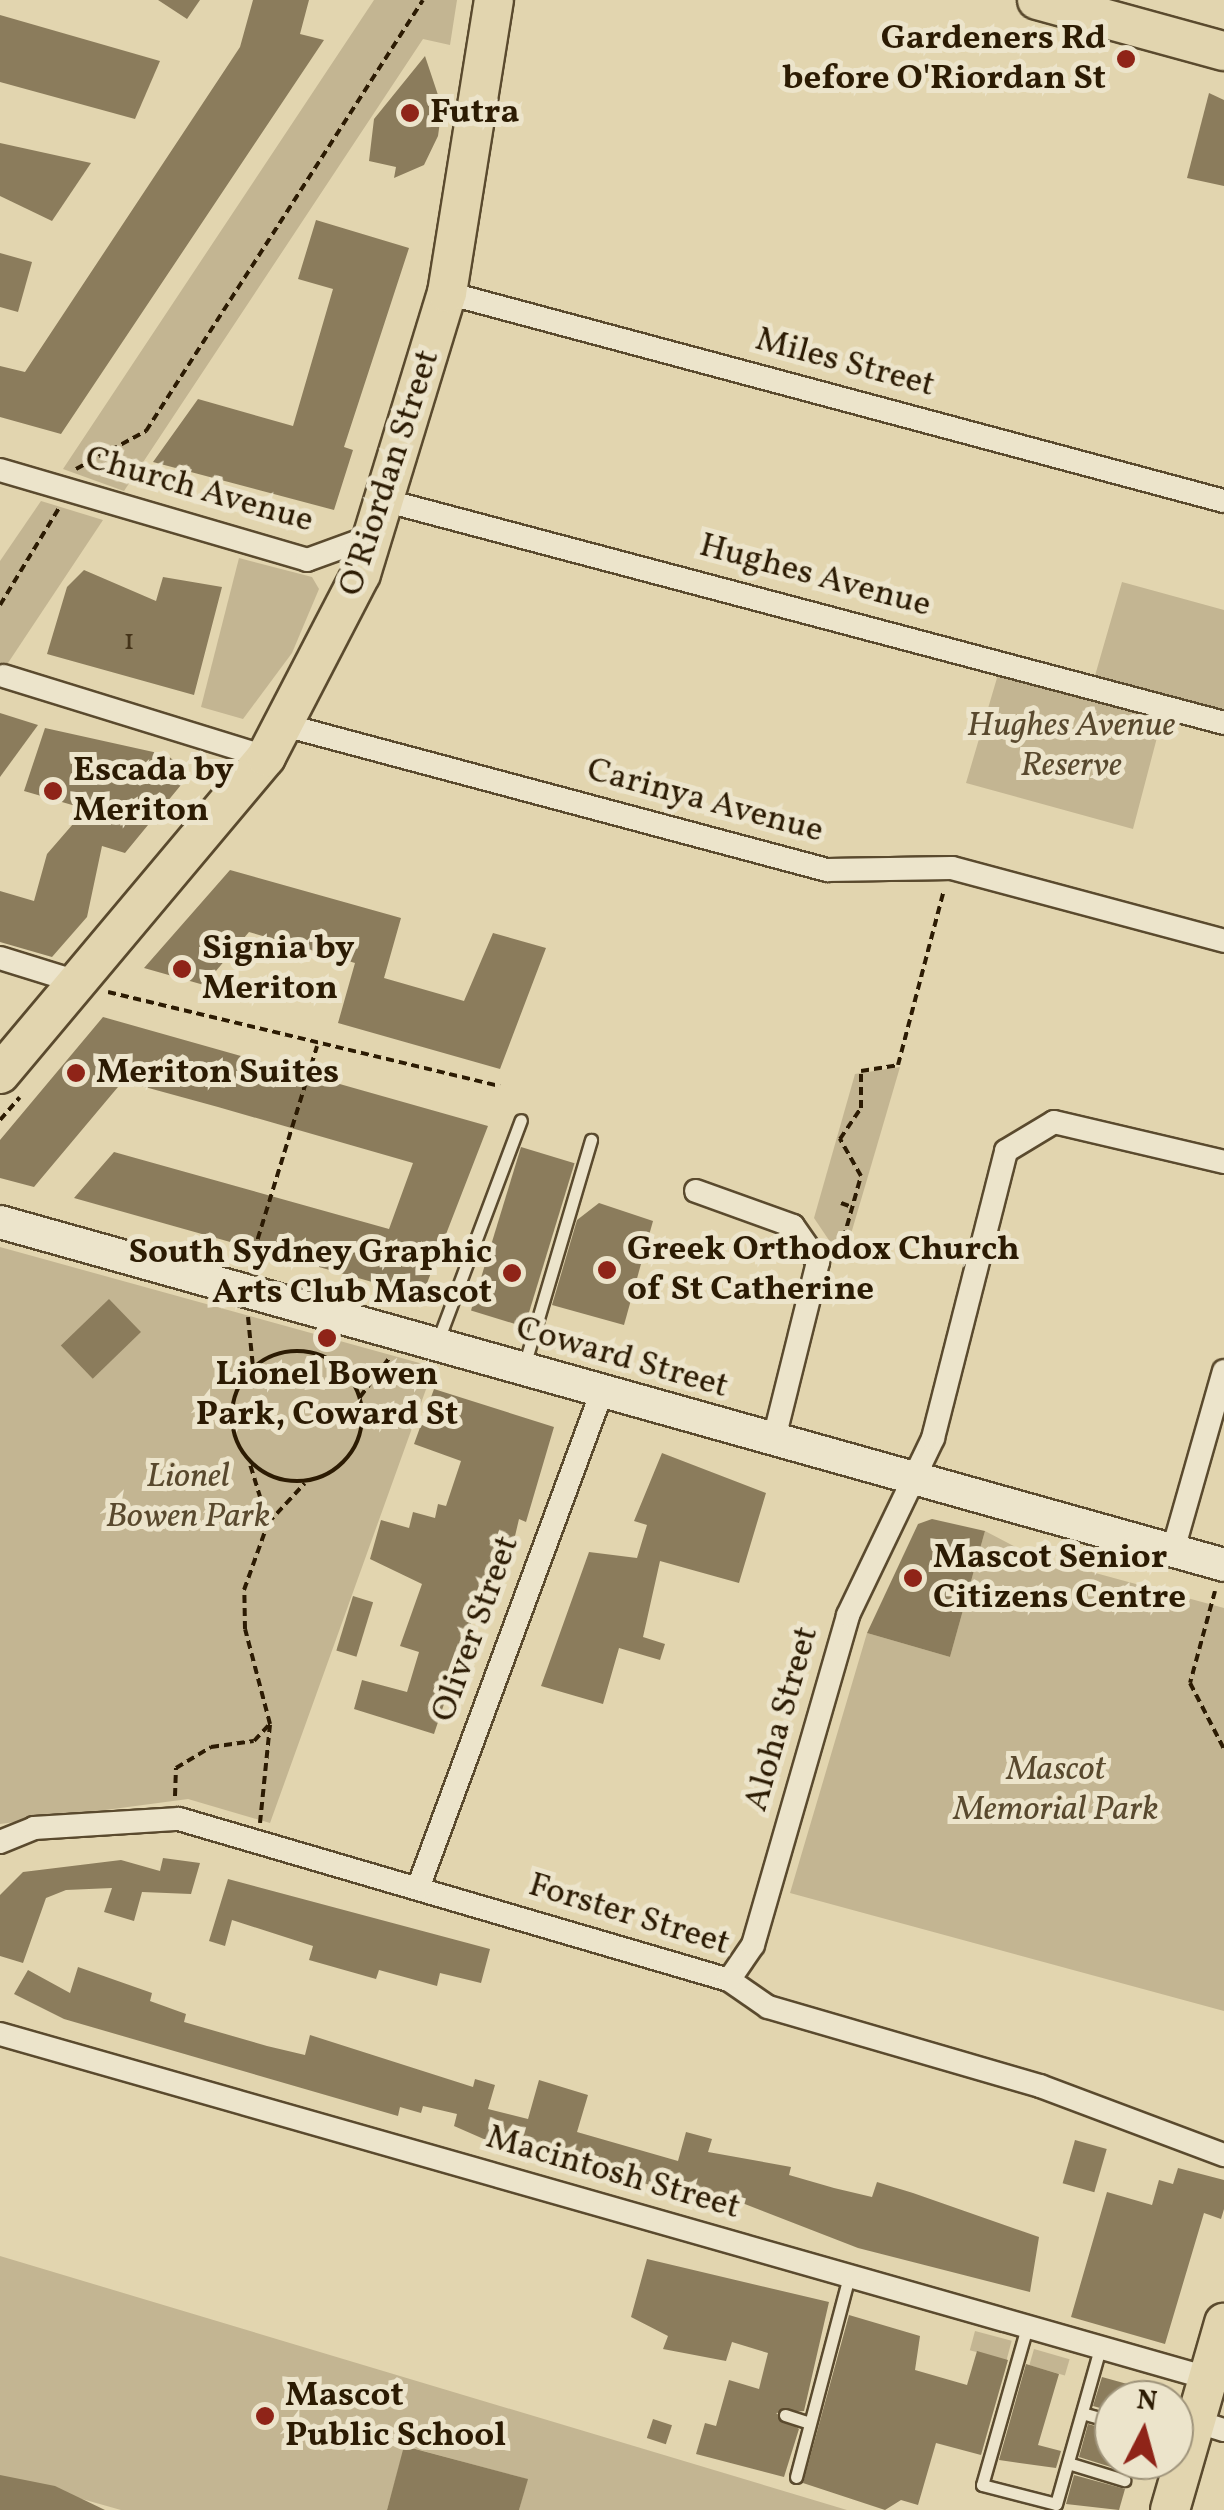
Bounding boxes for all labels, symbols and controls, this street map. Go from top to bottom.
place label: Gardeners Rd before O'Riordan St [783,18,1106,100]
marker: Gardeners Rd before O'Riordan St [1115,48,1137,70]
place label: Futra [430,92,520,134]
marker: Futra [399,102,421,124]
street label: Miles Street [751,319,939,407]
street label: O'Riordan Street [330,345,450,601]
street label: Church Avenue [80,437,318,543]
street label: Hughes Avenue [695,525,935,627]
house number: 1 [123,623,135,659]
park label: Hughes Avenue Reserve [967,705,1175,787]
street label: Carinya Avenue [582,749,828,853]
place label: Escada by Meriton [73,750,234,832]
marker: Escada by Meriton [42,780,64,802]
place label: Signia by Meriton [202,928,355,1010]
marker: Signia by Meriton [171,958,193,980]
place label: Meriton Suites [96,1052,339,1094]
marker: Meriton Suites [65,1062,87,1084]
place label: Greek Orthodox Church of St Catherine [627,1229,1020,1311]
place label: South Sydney Graphic Arts Club Mascot [128,1232,492,1314]
marker: Greek Orthodox Church of St Catherine [596,1259,618,1281]
marker: South Sydney Graphic Arts Club Mascot [501,1262,523,1284]
street label: Coward Street [511,1308,733,1408]
marker: Lionel Bowen Park, Coward St [316,1327,338,1349]
place label: Lionel Bowen Park, Coward St [196,1354,458,1436]
park label: Lionel Bowen Park [106,1456,270,1538]
street label: Oliver Street [423,1530,529,1728]
place label: Mascot Senior Citizens Centre [933,1537,1186,1619]
marker: Mascot Senior Citizens Centre [902,1567,924,1589]
street label: Aloha Street [736,1622,828,1816]
park label: Mascot Memorial Park [954,1749,1158,1831]
street label: Forster Street [523,1865,735,1965]
street label: Macintosh Street [481,2117,745,2229]
place label: Mascot Public School [285,2375,506,2457]
north arrow [1094,2380,1194,2480]
text: N [1135,2381,1159,2422]
marker: Mascot Public School [254,2405,276,2427]

